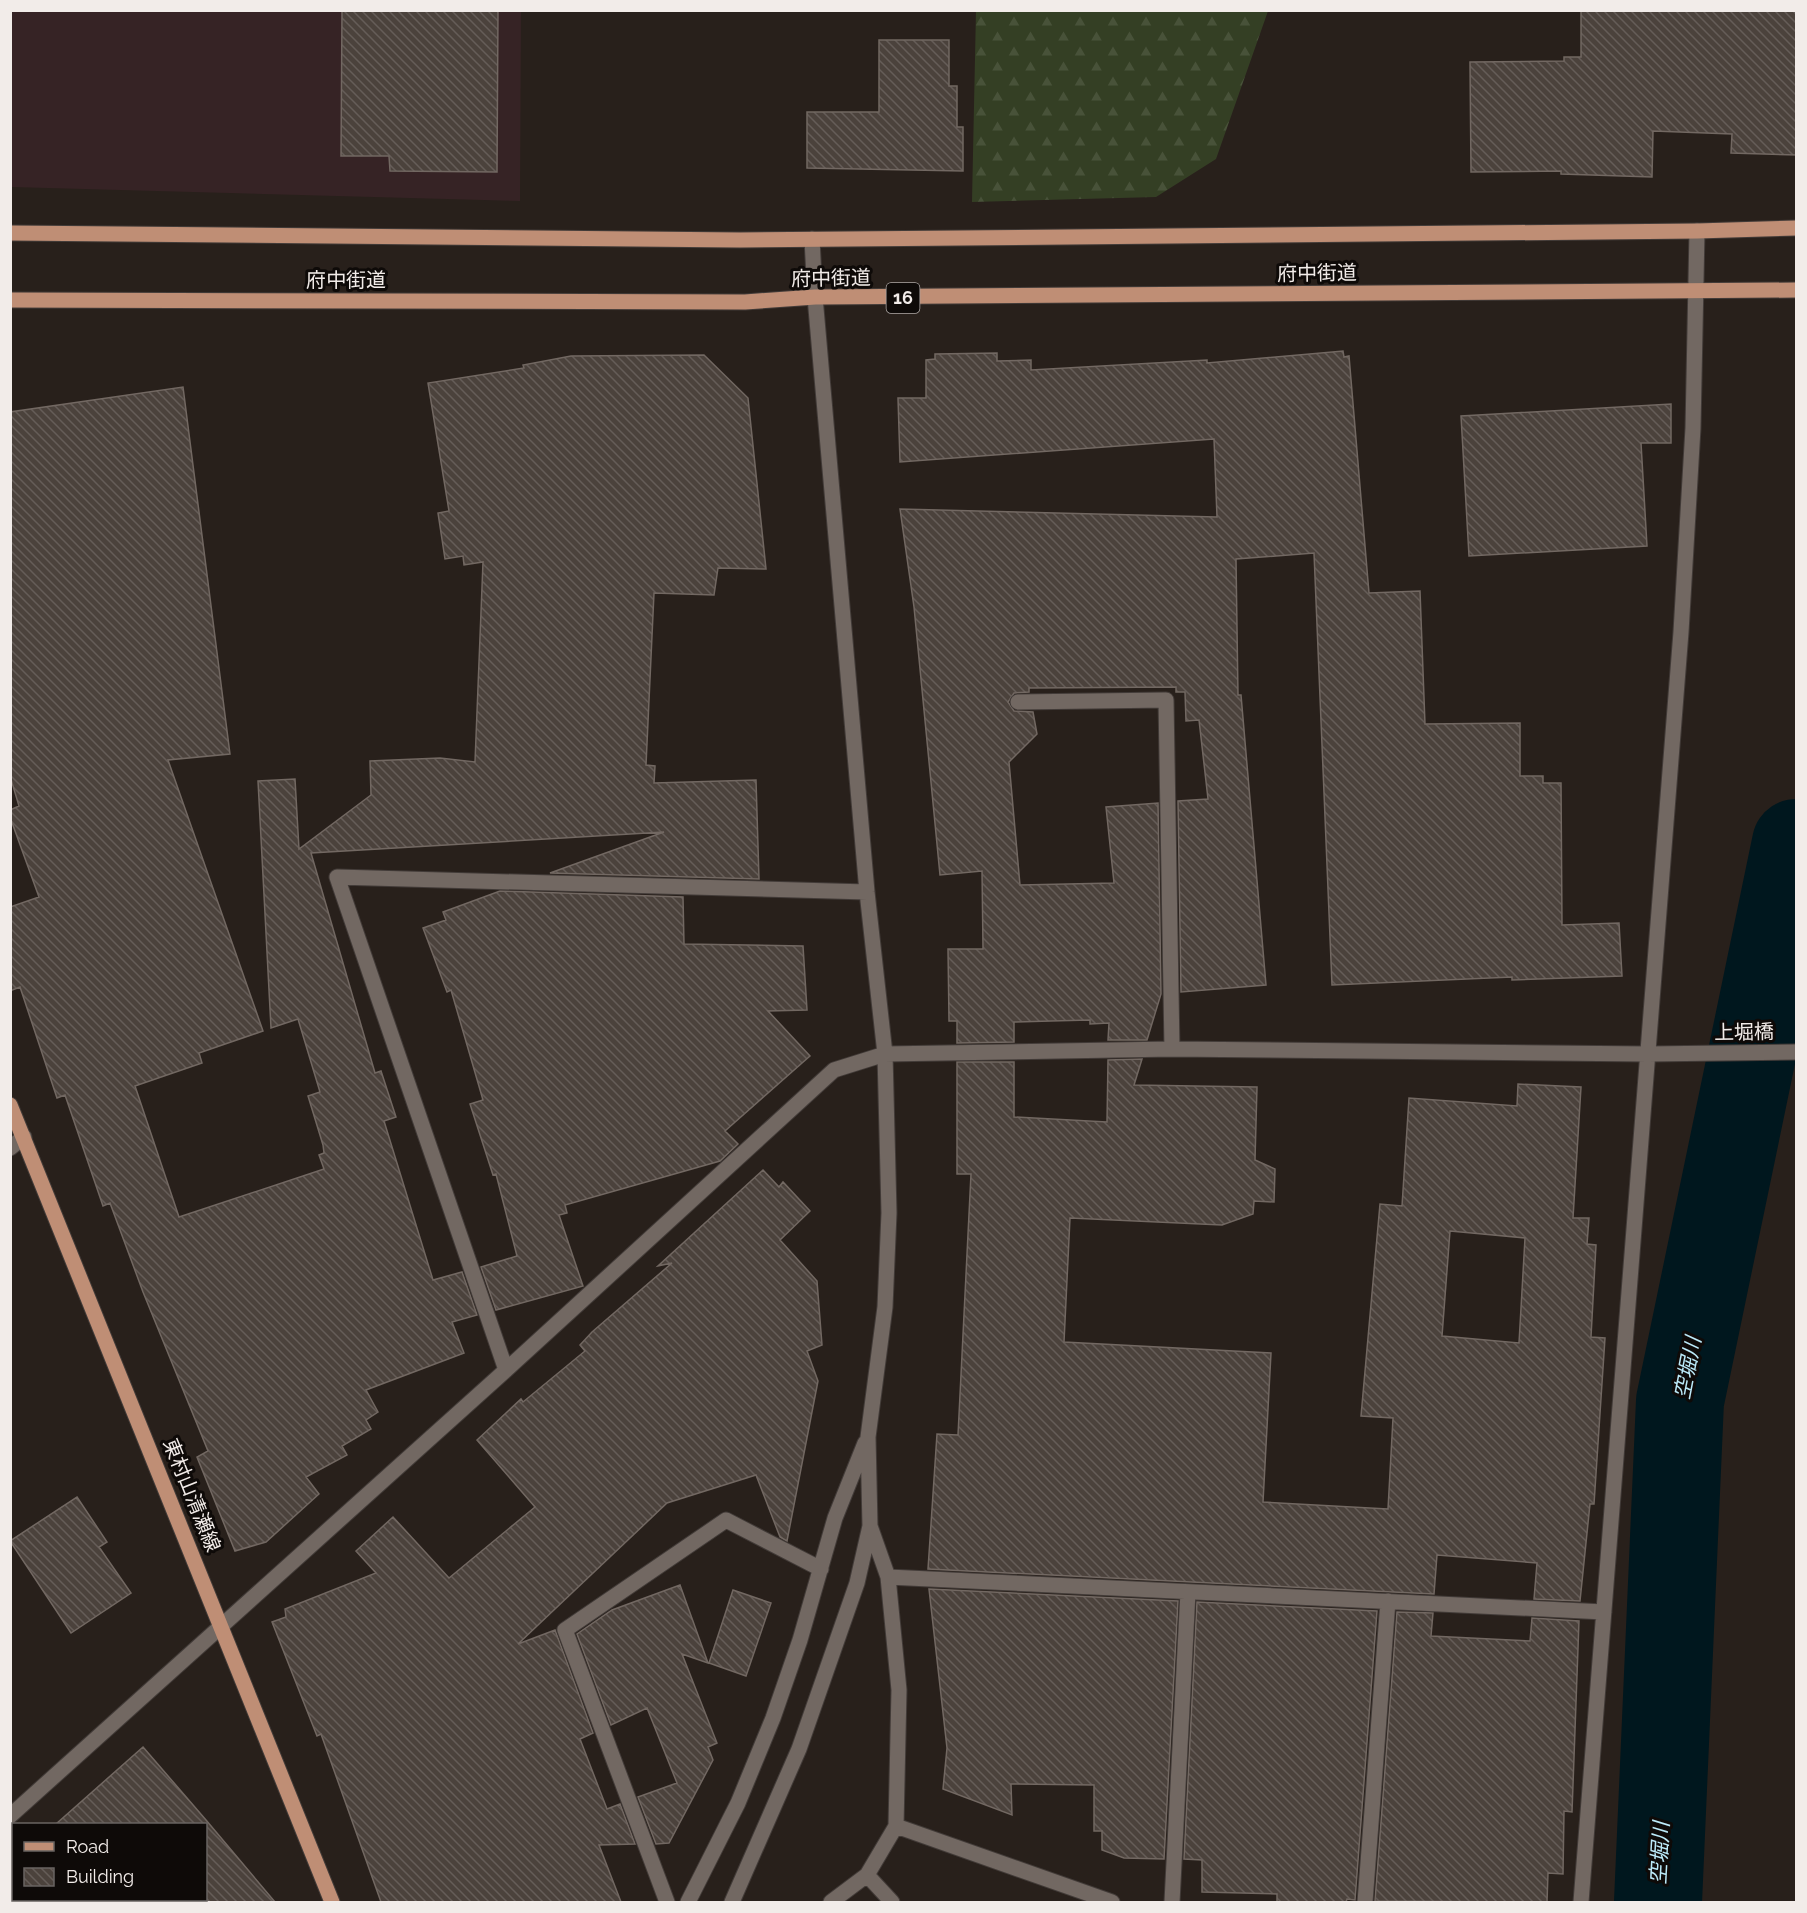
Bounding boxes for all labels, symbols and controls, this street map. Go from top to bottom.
street label: 府中街道 [1277,260,1357,286]
street label: 府中街道 [791,265,871,291]
street label: 府中街道 [306,268,386,292]
road number: 16 [886,283,920,313]
street label: 上堀橋 [1714,1019,1774,1045]
water label: 空堀川 [1669,1333,1706,1401]
street label: 東村山清瀬線 [158,1435,226,1555]
water label: 空堀川 [1645,1819,1674,1885]
legend [12,1823,207,1901]
text: Road [66,1836,109,1857]
text: Building [66,1866,134,1887]

